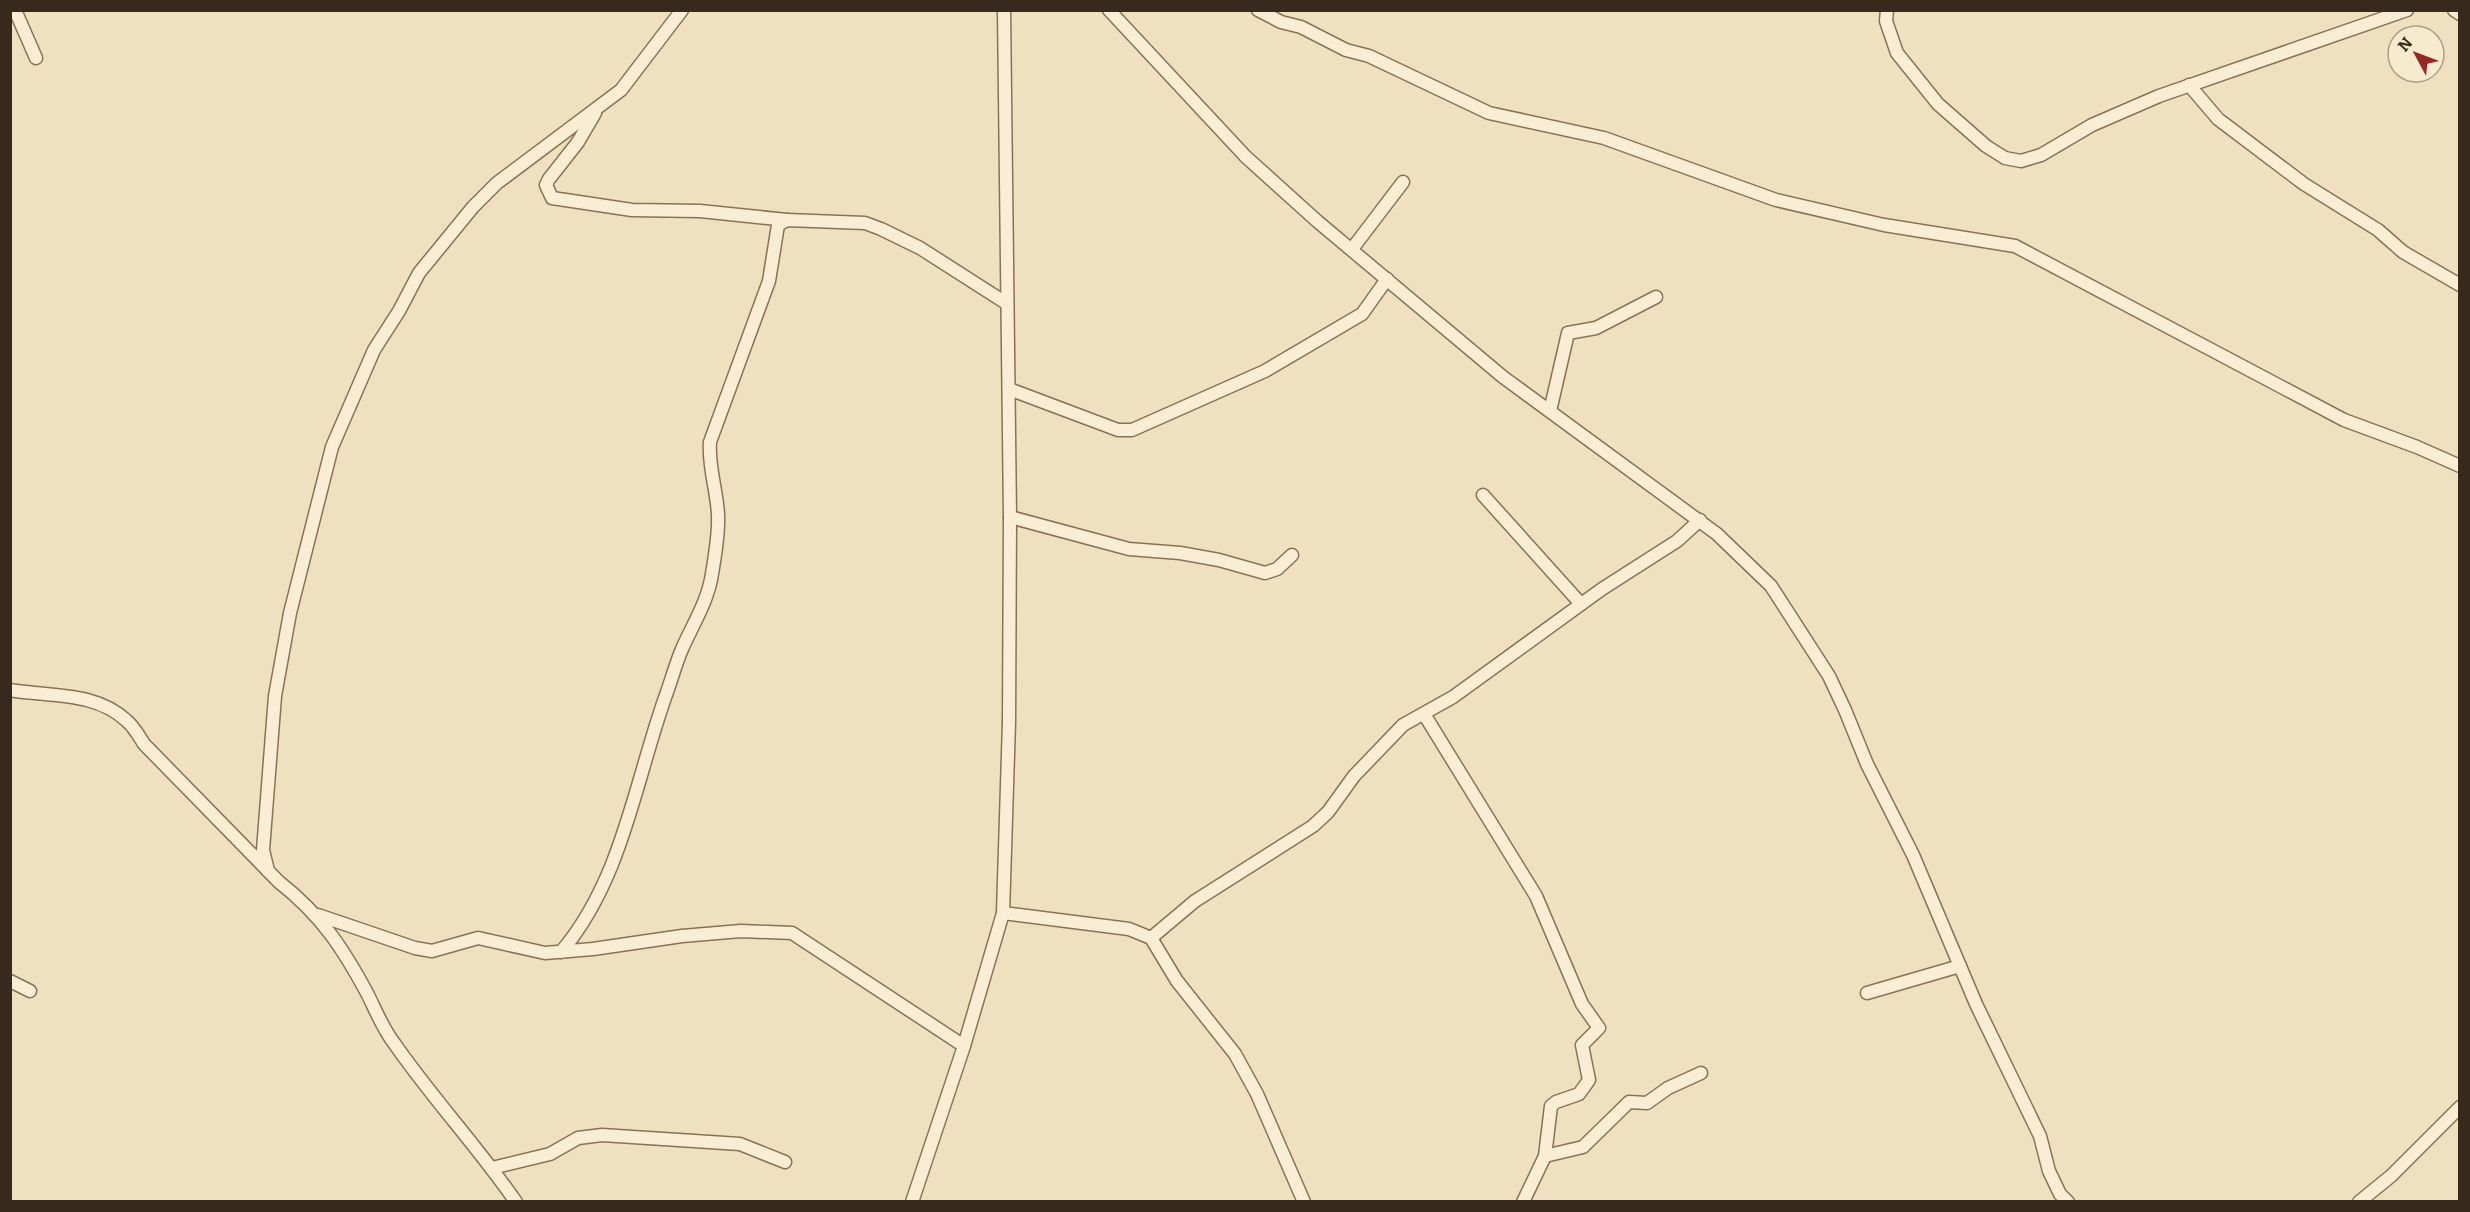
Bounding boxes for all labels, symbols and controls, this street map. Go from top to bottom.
north arrow [2386,24,2446,84]
text: N [2394,34,2416,55]

